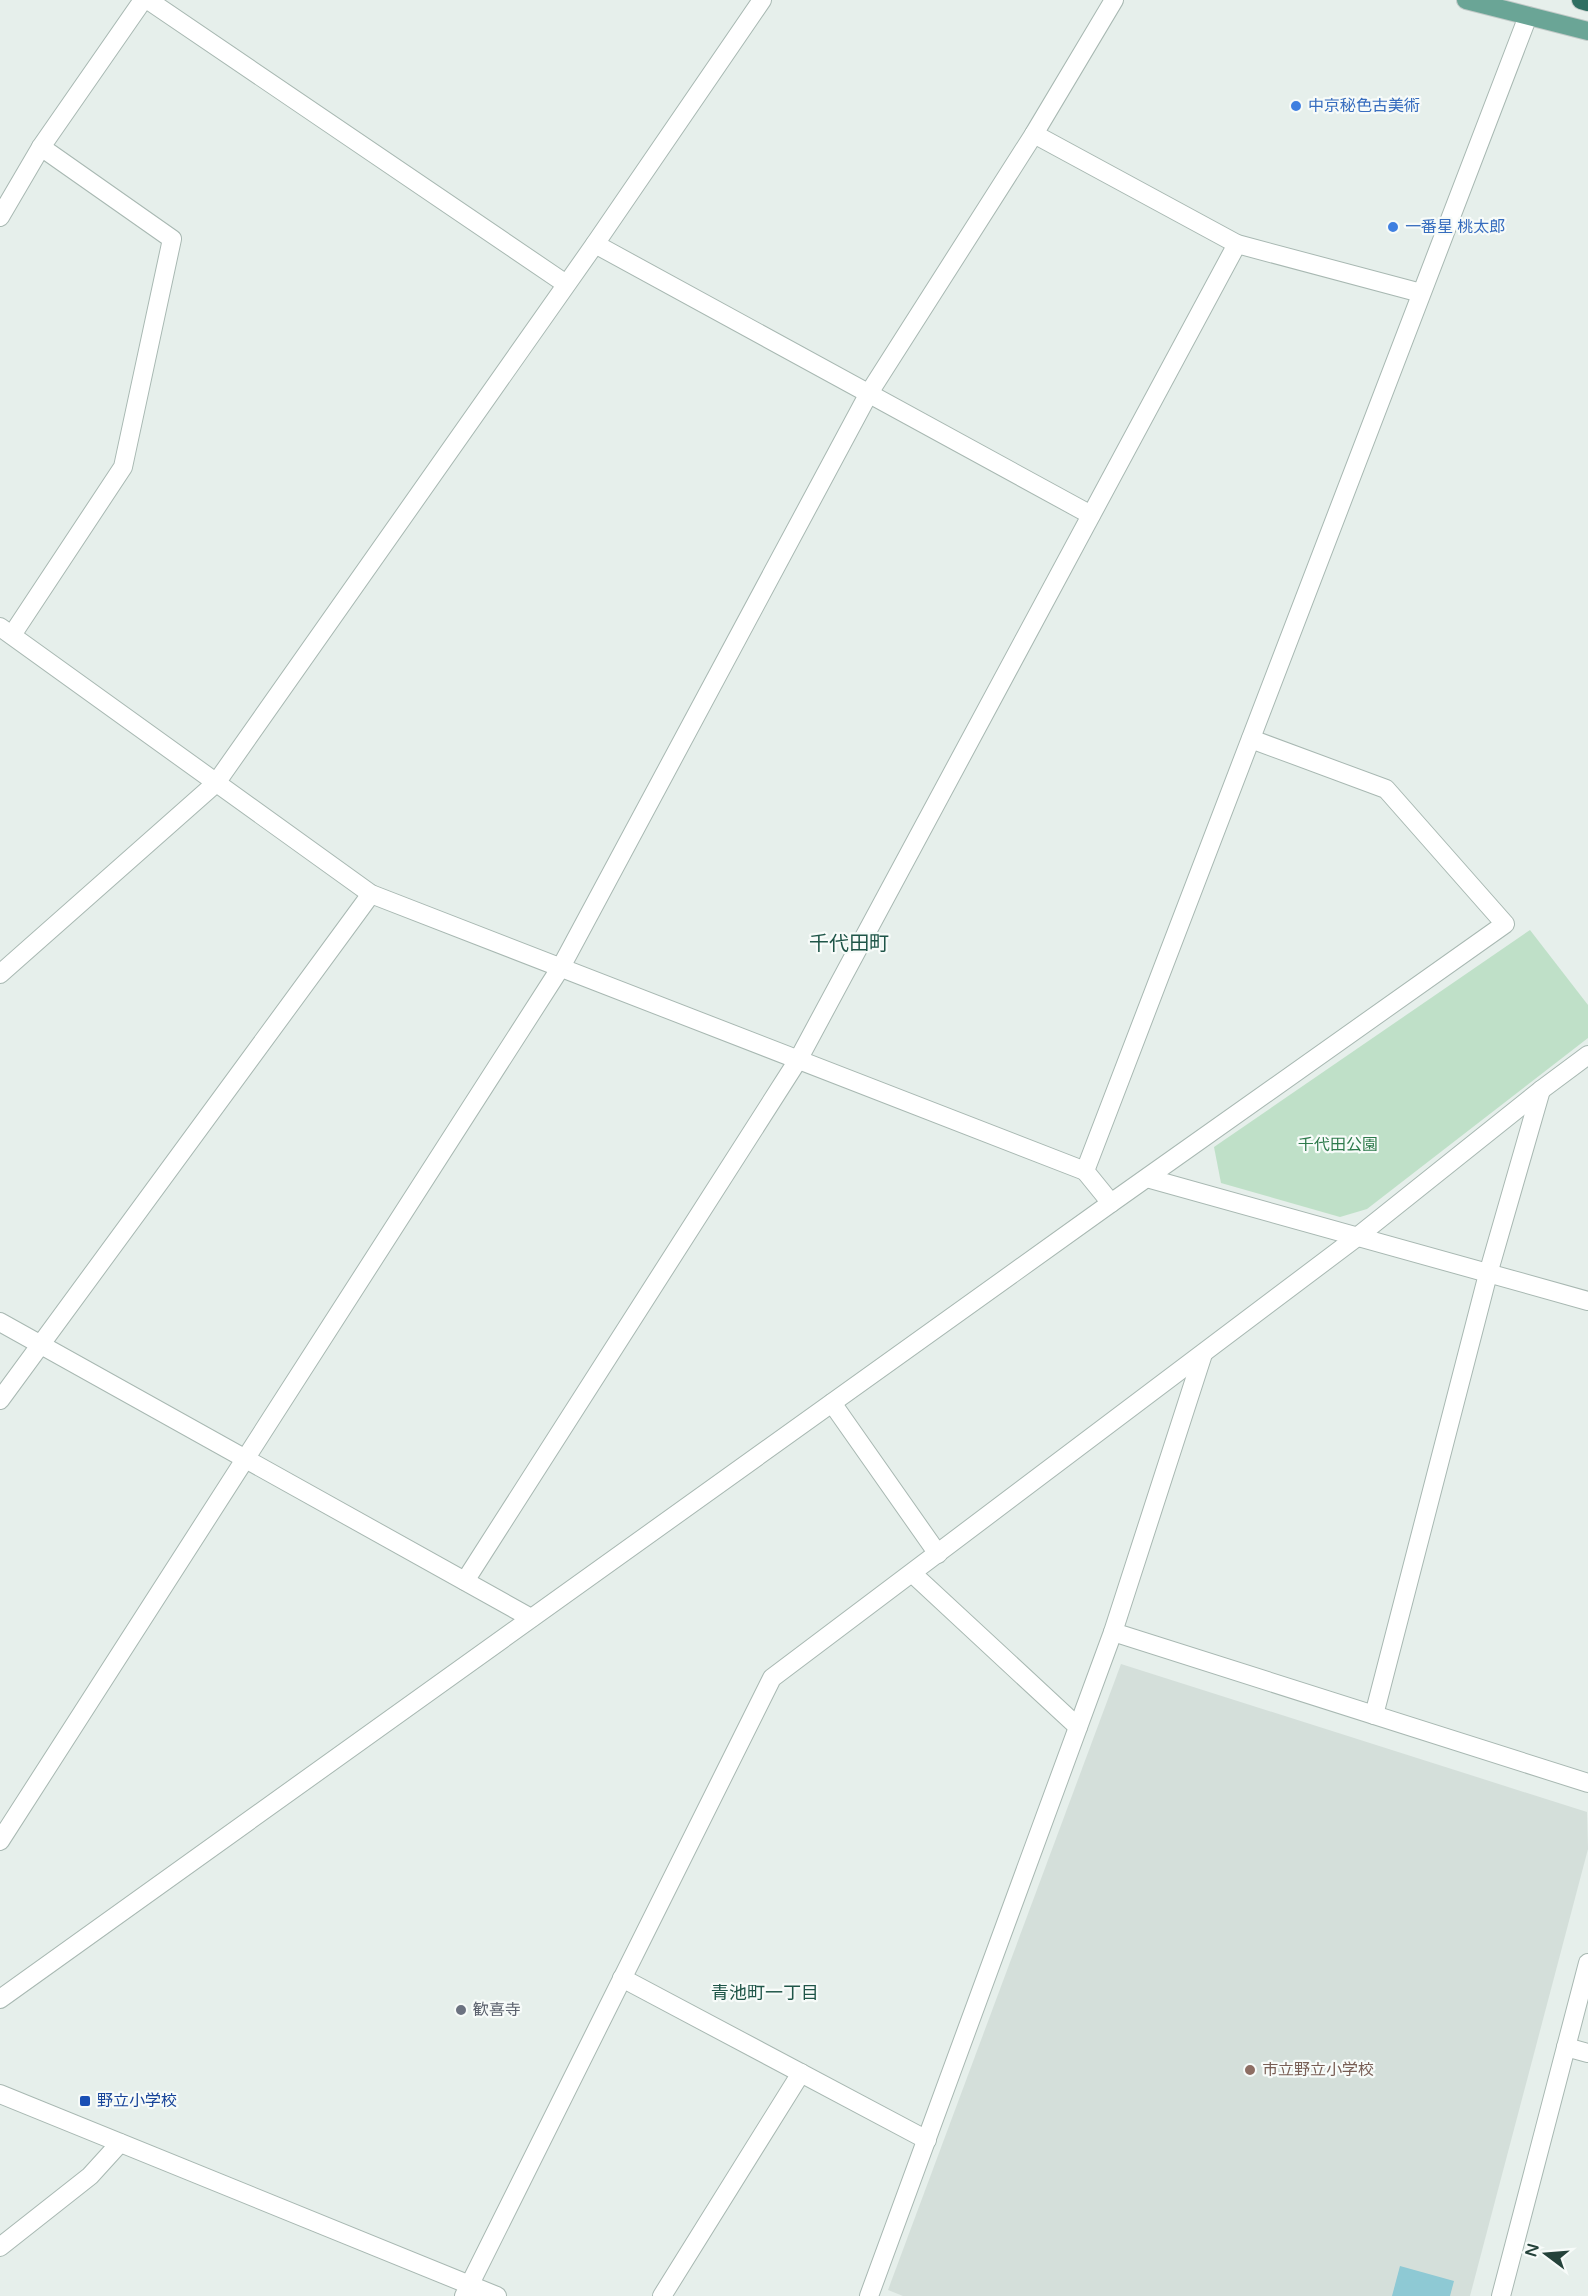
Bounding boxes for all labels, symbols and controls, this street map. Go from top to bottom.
place label: 中京秘色古美術 [1308,96,1420,116]
marker: 中京秘色古美術 [1289,99,1303,113]
place label: 一番星 桃太郎 [1405,217,1505,237]
marker: 一番星 桃太郎 [1386,220,1400,234]
district label: 千代田町 [809,932,889,956]
park label: 千代田公園 [1298,1135,1378,1155]
district label: 青池町一丁目 [711,1982,819,2004]
place label: 歓喜寺 [473,2000,521,2020]
marker: 歓喜寺 [454,2003,468,2017]
place label: 市立野立小学校 [1262,2060,1374,2080]
marker: 市立野立小学校 [1243,2063,1257,2077]
place label: 野立小学校 [97,2091,177,2111]
marker: 野立小学校 [78,2094,92,2108]
north arrow [1516,2224,1576,2284]
text: N [1521,2241,1544,2259]

